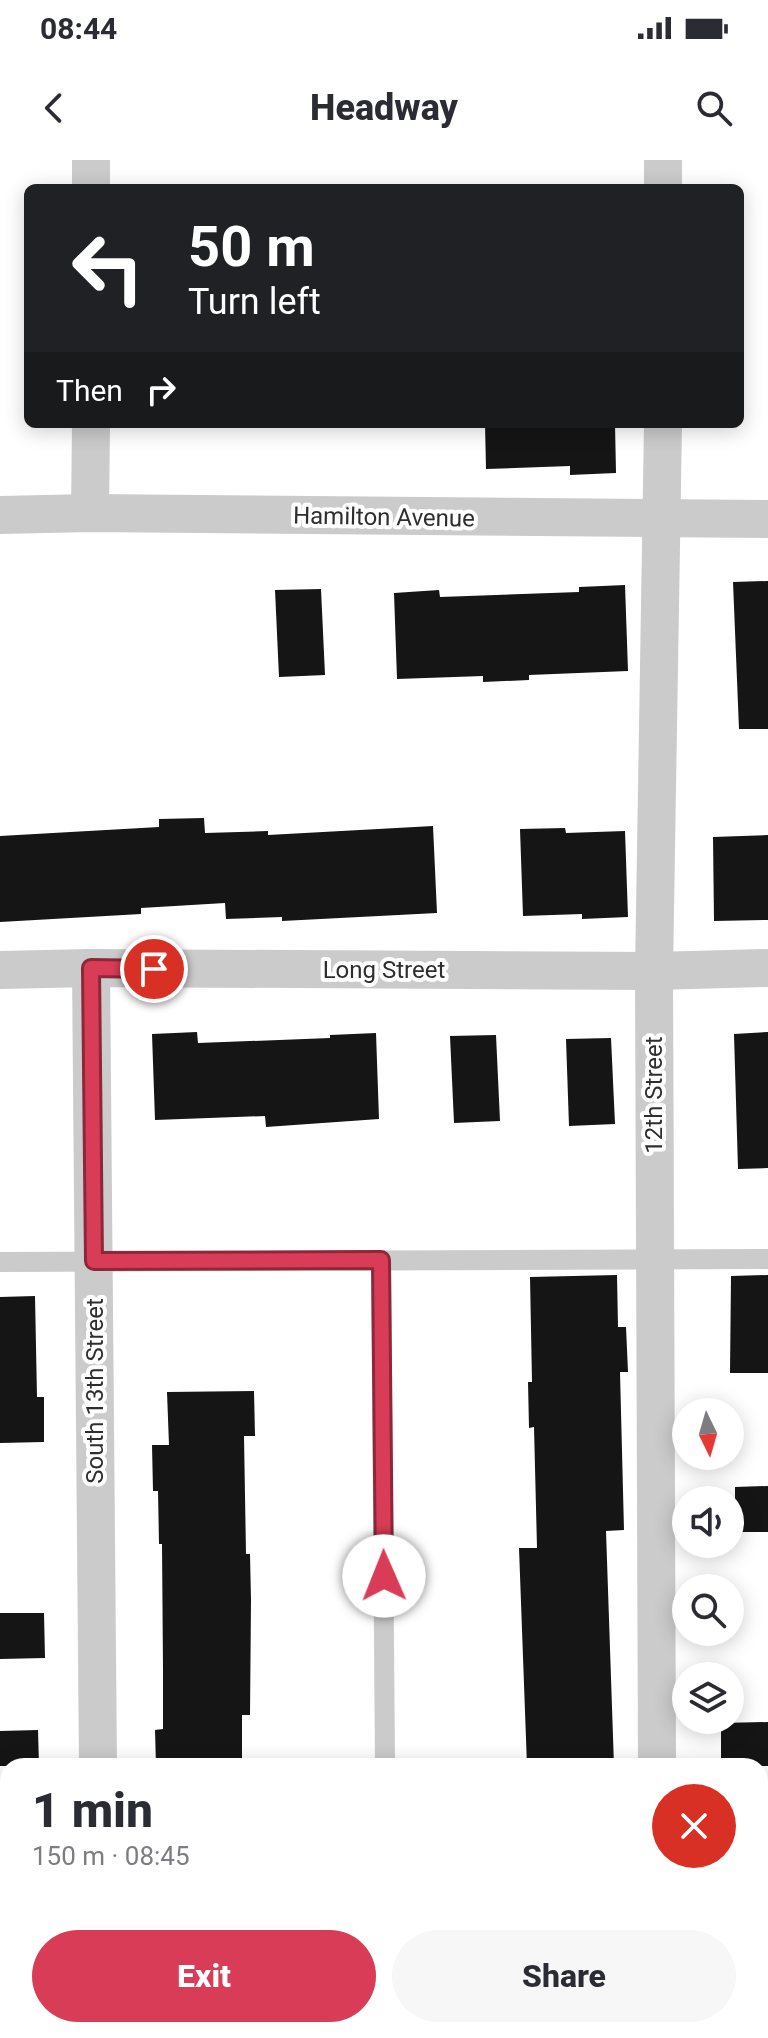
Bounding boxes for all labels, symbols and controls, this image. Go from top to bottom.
text: 08:44 [40,11,117,46]
icon: back [32,86,76,130]
icon: search [692,86,736,130]
text: Headway [310,87,458,129]
text: 50 m [188,214,315,280]
icon: left [56,216,160,320]
text: Turn left [188,281,321,323]
icon: right [139,368,183,412]
text: Then [56,373,123,408]
street label: Hamilton Avenue [293,501,475,533]
pin [120,935,188,1003]
icon: arrive [132,947,176,991]
street label: Long Street [323,956,445,984]
street label: 12th Street [640,1036,668,1154]
street label: South 13th Street [81,1298,109,1484]
north arrow [672,1398,744,1470]
map controls [672,1398,744,1734]
button: sound [672,1486,744,1558]
position arrow [342,1534,426,1618]
button: search [672,1574,744,1646]
button: layers [672,1662,744,1734]
text: 1 min [32,1782,153,1839]
button: close [652,1784,736,1868]
text: 150 m · 08:45 [32,1841,190,1871]
button: Exit [32,1930,376,2022]
button: Share [392,1930,736,2022]

